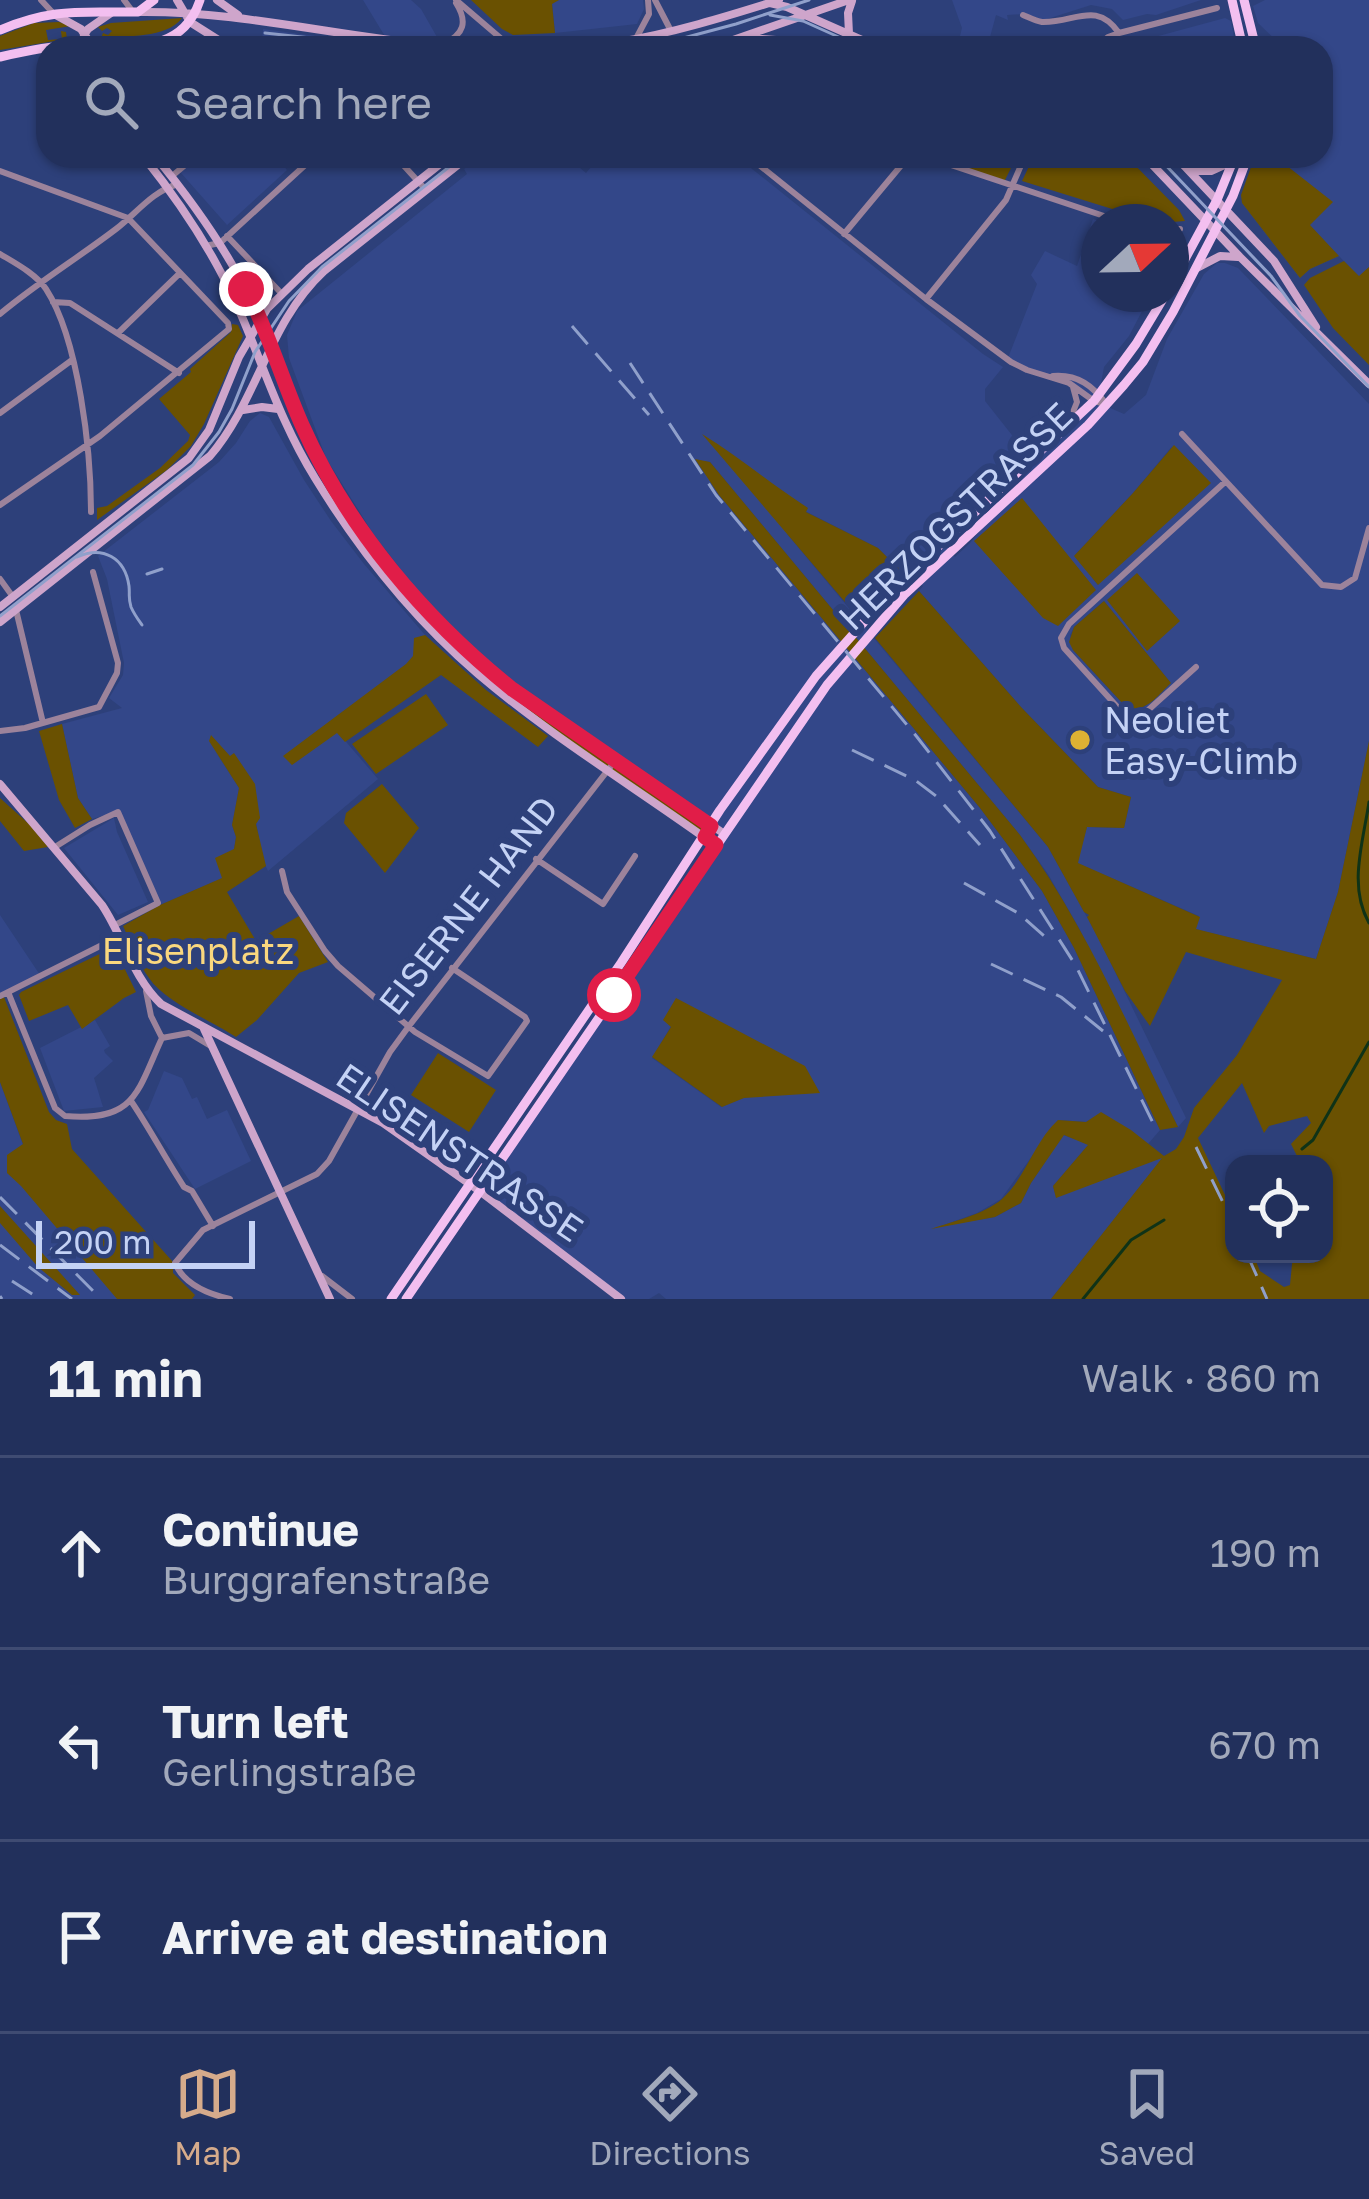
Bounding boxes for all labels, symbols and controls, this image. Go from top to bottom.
search box [36,36,1333,168]
icon: search [78,69,144,135]
text: Search here [174,75,432,129]
north arrow [1081,204,1189,312]
route end [219,262,273,316]
street label: HERZOGSTRASSE [829,393,1081,639]
place label: Neoliet Easy-Climb [1104,698,1298,782]
marker: Neoliet Easy-Climb [1067,727,1093,753]
street label: EISERNE HAND [369,787,567,1023]
park label: Elisenplatz [102,929,294,972]
route start [587,968,641,1022]
street label: ELISENSTRASSE [329,1054,591,1250]
map controls [1225,1155,1333,1263]
button: locate [1225,1155,1333,1263]
scale bar [36,1215,255,1268]
text: 200 m [54,1222,152,1261]
text: 11 min [48,1347,203,1408]
text: Walk · 860 m [1082,1354,1321,1401]
text: Continue [162,1502,359,1556]
icon: ahead [48,1520,114,1586]
text: 190 m [1210,1529,1321,1576]
text: Burggrafenstraße [162,1556,490,1603]
text: Turn left [162,1694,349,1748]
icon: left [48,1712,114,1778]
text: 670 m [1208,1721,1321,1768]
text: Gerlingstraße [162,1748,417,1795]
icon: arrive [48,1904,114,1970]
text: Arrive at destination [162,1910,608,1964]
tab: Map [174,2061,241,2172]
tab: Directions [589,2061,751,2172]
tab: Saved [1099,2061,1195,2172]

